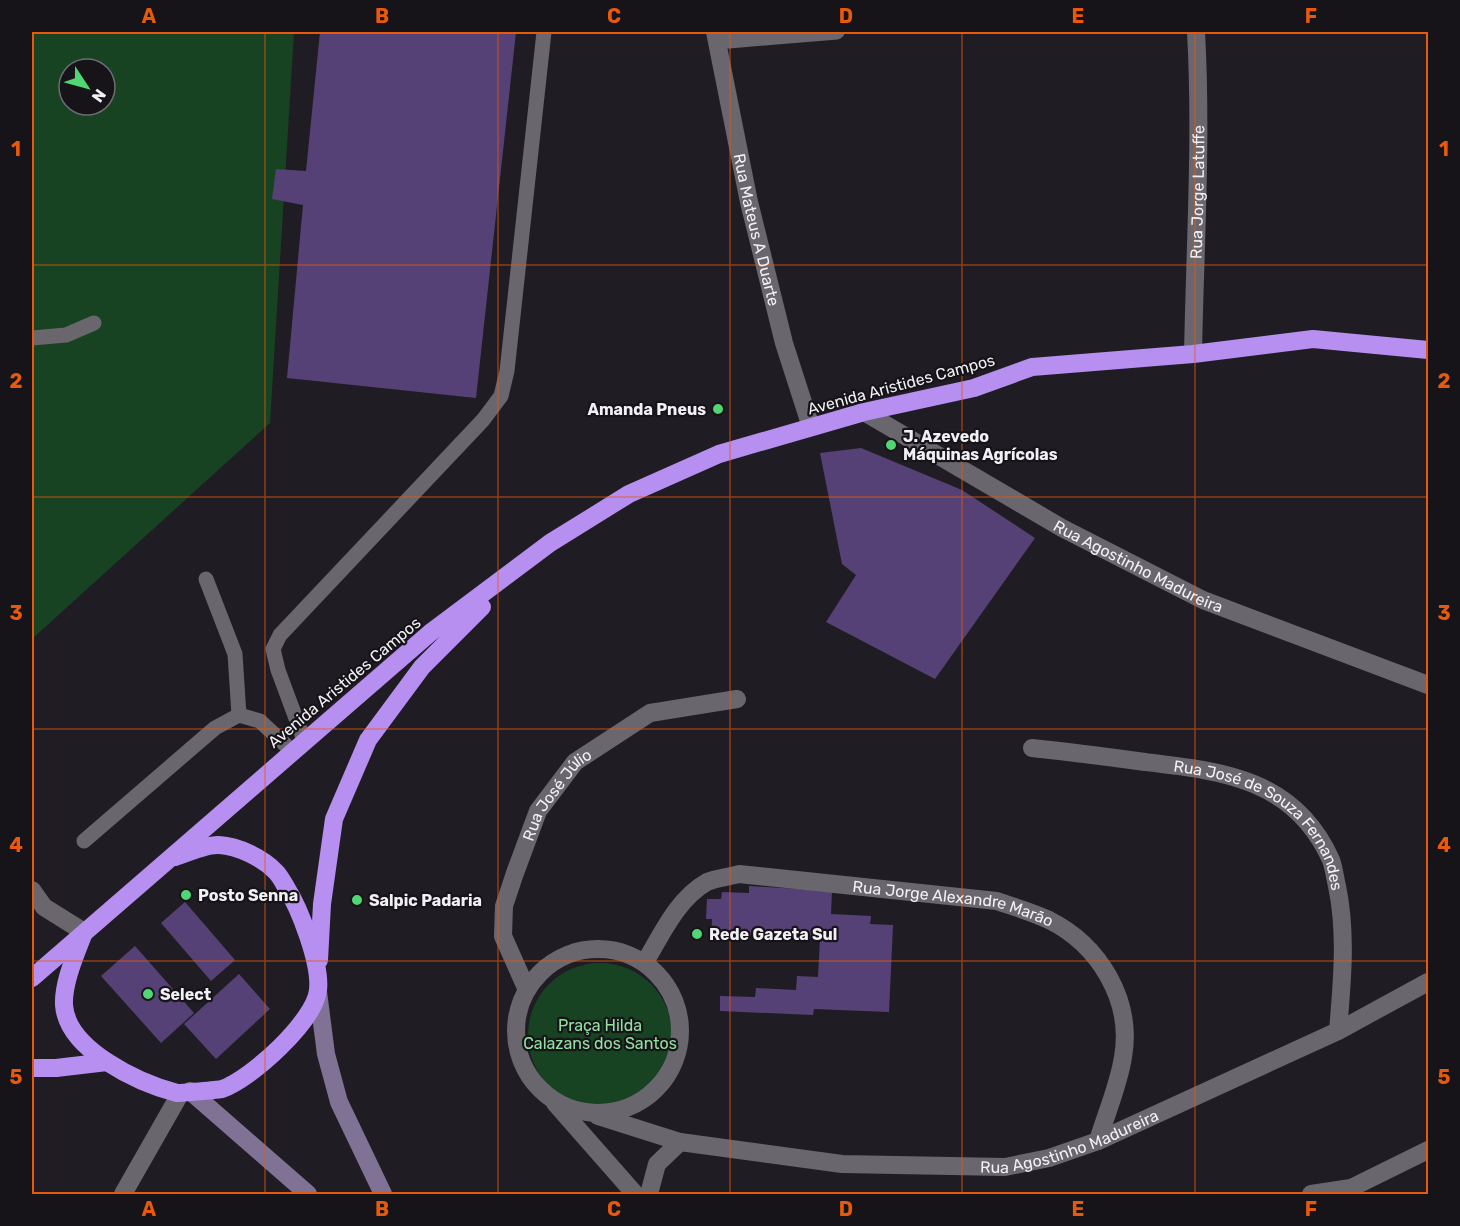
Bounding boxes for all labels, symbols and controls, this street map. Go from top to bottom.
text: A [142,4,157,28]
text: B [375,4,389,28]
text: C [607,4,621,28]
text: D [839,4,853,28]
text: E [1072,4,1084,28]
text: F [1305,4,1317,28]
north arrow [57,57,117,117]
text: N [88,85,110,106]
street label: Rua Jorge Latuffe [1187,125,1208,259]
text: 1 [11,137,21,161]
text: 1 [1439,137,1449,161]
street label: Rua Mateus A Duarte [730,152,783,308]
street label: Avenida Aristides Campos [805,350,997,419]
text: 2 [10,369,23,393]
text: 2 [1438,369,1451,393]
place label: Amanda Pneus [588,400,706,419]
marker: Amanda Pneus [711,402,725,416]
place label: J. Azevedo Máquinas Agrícolas [903,427,1058,464]
marker: J. Azevedo Máquinas Agrícolas [884,438,898,452]
street label: Rua Agostinho Madureira [1050,516,1226,617]
text: 3 [9,601,23,625]
text: 3 [1437,601,1451,625]
street label: Avenida Aristides Campos [264,613,424,752]
street label: Rua José Júlio [519,745,595,844]
street label: Rua José de Souza Fernandes [1172,757,1347,892]
text: 4 [9,833,23,857]
text: 4 [1437,833,1451,857]
street label: Rua Jorge Alexandre Marão [852,877,1056,931]
place label: Posto Senna [198,886,298,905]
marker: Posto Senna [179,888,193,902]
place label: Salpic Padaria [369,891,482,910]
marker: Salpic Padaria [350,893,364,907]
place label: Rede Gazeta Sul [709,925,837,944]
marker: Rede Gazeta Sul [690,927,704,941]
place label: Select [160,985,212,1004]
marker: Select [141,987,155,1001]
park label: Praça Hilda Calazans dos Santos [523,1016,677,1053]
text: 5 [10,1065,23,1089]
text: 5 [1438,1065,1451,1089]
street label: Rua Agostinho Madureira [980,1106,1162,1177]
text: A [142,1197,157,1221]
text: B [375,1197,389,1221]
text: C [607,1197,621,1221]
text: D [839,1197,853,1221]
text: E [1072,1197,1084,1221]
text: F [1305,1197,1317,1221]

